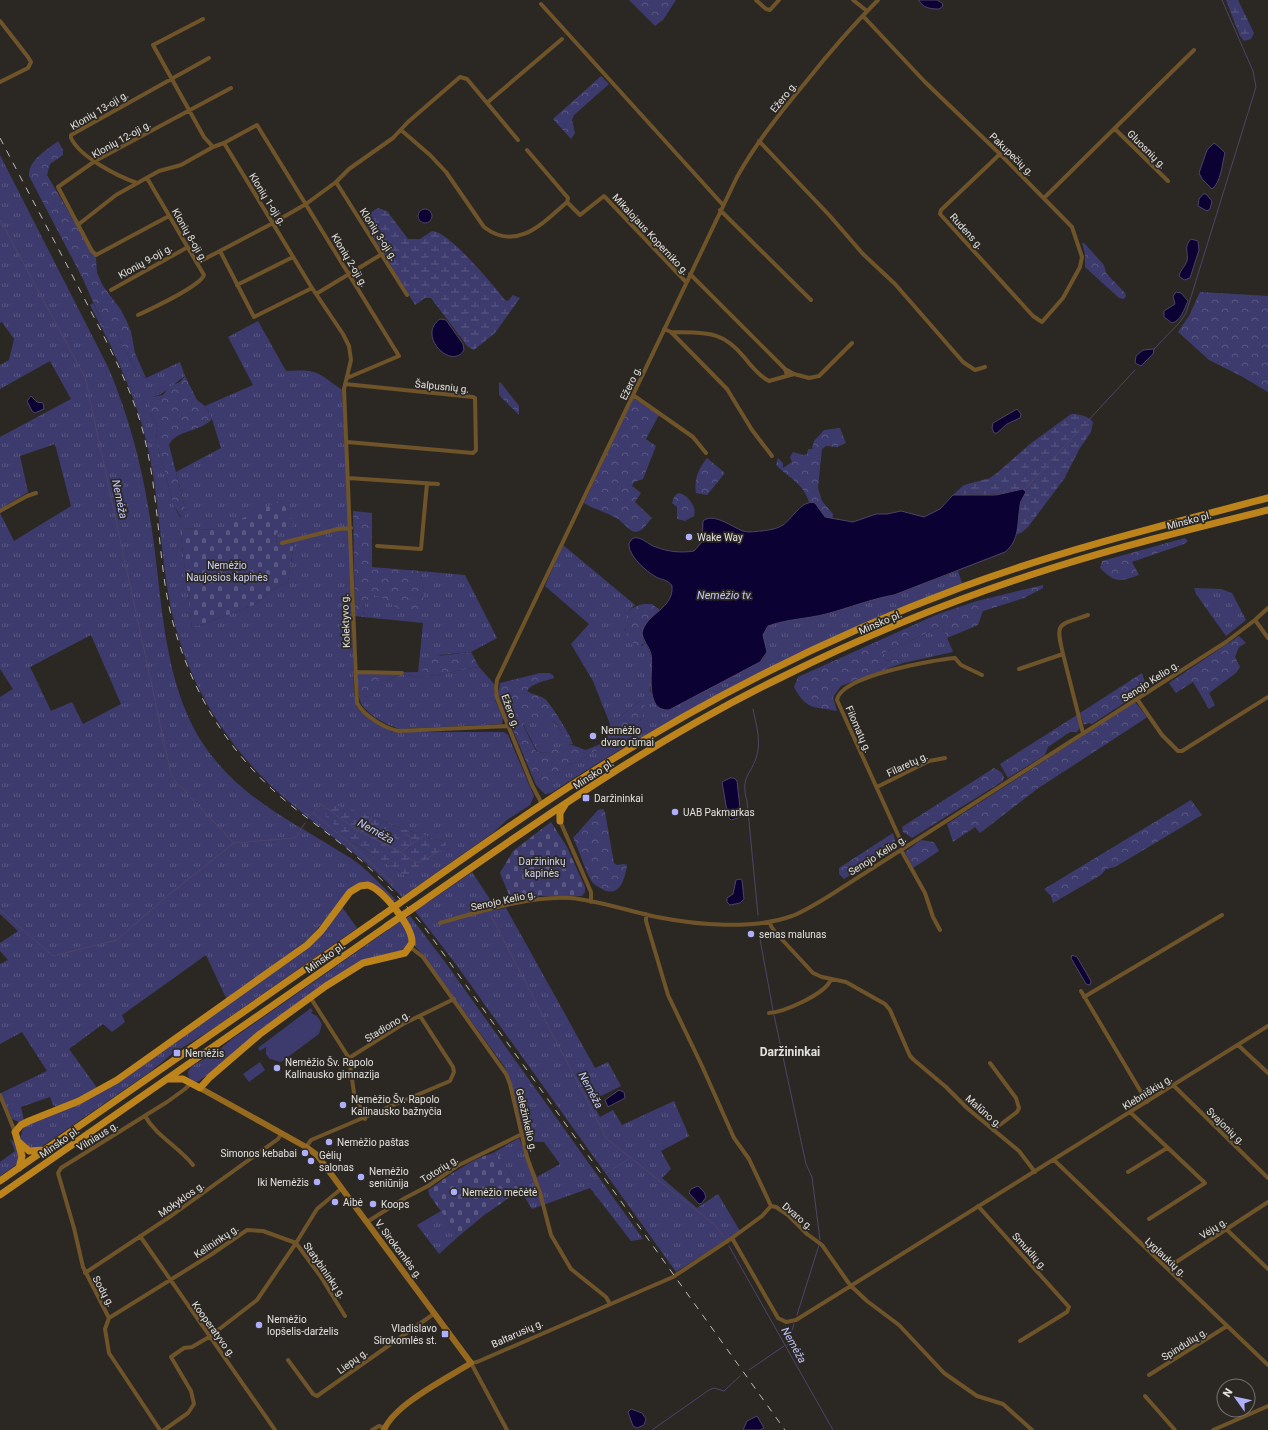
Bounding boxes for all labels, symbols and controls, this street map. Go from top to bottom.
street label: Ežero g. [768,80,799,115]
street label: Klonių 13-oji g. [68,89,130,132]
street label: Klonių 12-oji g. [90,119,153,160]
street label: Gluosnių g. [1125,128,1168,171]
street label: Pakupečių g. [987,131,1036,178]
street label: Klonių 1-oji g. [247,171,288,228]
street label: Mikalojaus Koperniko g. [610,192,691,277]
street label: Klonių 3-oji g. [358,206,400,262]
street label: Klonių 8-oji g. [170,207,209,264]
street label: Rudens g. [948,211,985,251]
street label: Klonių 2-oji g. [329,232,370,289]
street label: Klonių 9-oji g. [116,242,174,281]
street label: Ežero g. [618,365,643,402]
street label: Šalpusnių g. [414,377,470,395]
water label: Nemėža [109,478,130,520]
street label: Minsko pl. [1166,509,1213,532]
marker: Wake Way [684,532,694,542]
place label: Wake Way [697,532,743,543]
park label: Nemėžio Naujosios kapinės [186,560,268,583]
water label: Nemėžio tv. [697,589,753,602]
street label: Kolektyvo g. [339,594,352,648]
street label: Minsko pl. [857,608,903,636]
street label: Senojo Kelio g. [1120,659,1181,704]
street label: Ežero g. [499,693,522,730]
street label: Filomatų g. [843,704,874,754]
place label: Nemėžio dvaro rūmai [601,725,654,748]
marker: Nemėžio dvaro rūmai [588,731,598,741]
street label: Filaretų g. [885,750,929,779]
street label: Minsko pl. [571,757,615,791]
marker: Daržininkai [581,793,591,803]
place label: Daržininkai [594,793,643,804]
marker: UAB Pakmarkas [670,807,680,817]
place label: UAB Pakmarkas [683,807,755,818]
water label: Nemėža [355,816,396,847]
street label: Senojo Kelio g. [846,833,908,878]
park label: Daržininkų kapinės [519,856,565,879]
street label: Senojo Kelio g. [470,888,536,913]
marker: senas malunas [746,929,756,939]
place label: senas malunas [759,929,826,940]
street label: Minsko pl. [303,940,347,975]
street label: Stadiono g. [363,1009,412,1044]
district label: Daržininkai [760,1045,820,1059]
marker: Nemėžis [172,1048,182,1058]
place label: Nemėžis [185,1048,224,1059]
place label: Nemėžio Šv. Rapolo Kalinausko gimnazija [285,1056,379,1080]
marker: Nemėžio Šv. Rapolo Kalinausko gimnazija [272,1063,282,1073]
water label: Nemėža [576,1070,606,1111]
street label: Klebniškių g. [1120,1073,1174,1112]
street label: Geležinkelio g. [514,1088,539,1153]
place label: Nemėžio Šv. Rapolo Kalinausko bažnyčia [351,1093,442,1117]
street label: Malūno g. [963,1093,1004,1130]
marker: Nemėžio Šv. Rapolo Kalinausko bažnyčia [338,1100,348,1110]
street label: Svajonių g. [1204,1106,1247,1147]
street label: Vilniaus g. [75,1120,120,1153]
street label: Minsko pl. [37,1125,81,1160]
marker: Nemėžio paštas [324,1137,334,1147]
place label: Nemėžio paštas [337,1137,409,1148]
place label: Simonos kebabai [220,1148,297,1159]
marker: Simonos kebabai [300,1148,310,1158]
place label: Gėlių salonas [319,1150,354,1173]
street label: Totorių g. [418,1154,460,1185]
marker: Gėlių salonas [306,1156,316,1166]
place label: Nemėžio seniūnija [369,1166,409,1189]
marker: Nemėžio seniūnija [356,1172,366,1182]
place label: Iki Nemėžis [257,1177,309,1188]
marker: Iki Nemėžis [312,1177,322,1187]
street label: Mokyklos g. [156,1180,206,1219]
marker: Nemėžio mečėtė [449,1187,459,1197]
place label: Nemėžio mečėtė [462,1187,537,1198]
marker: Aibė [330,1197,340,1207]
place label: Aibė [343,1197,363,1208]
marker: Koops [368,1199,378,1209]
place label: Koops [381,1199,409,1210]
street label: Dvaro g. [780,1200,815,1232]
street label: Vėjų g. [1198,1216,1229,1241]
street label: V. Sirokomlės g. [373,1218,424,1281]
street label: Kelininkų g. [192,1223,241,1260]
street label: Smuklių g. [1010,1230,1049,1272]
street label: Lyglaukių g. [1143,1236,1188,1279]
street label: Statybininkų g. [301,1240,348,1300]
street label: Sodų g. [91,1274,117,1309]
street label: Kooperatyvo g. [190,1299,238,1359]
place label: Nemėžio lopšelis-darželis [267,1314,339,1337]
street label: Baltarusių g. [490,1317,545,1350]
marker: Nemėžio lopšelis-darželis [254,1320,264,1330]
place label: Vladislavo Sirokomlės st. [374,1323,437,1346]
water label: Nemėža [778,1325,809,1366]
street label: Spindulių g. [1159,1326,1209,1363]
marker: Vladislavo Sirokomlės st. [440,1329,450,1339]
street label: Liepų g. [335,1347,370,1376]
north arrow [1216,1378,1256,1418]
text: N [1220,1386,1236,1400]

